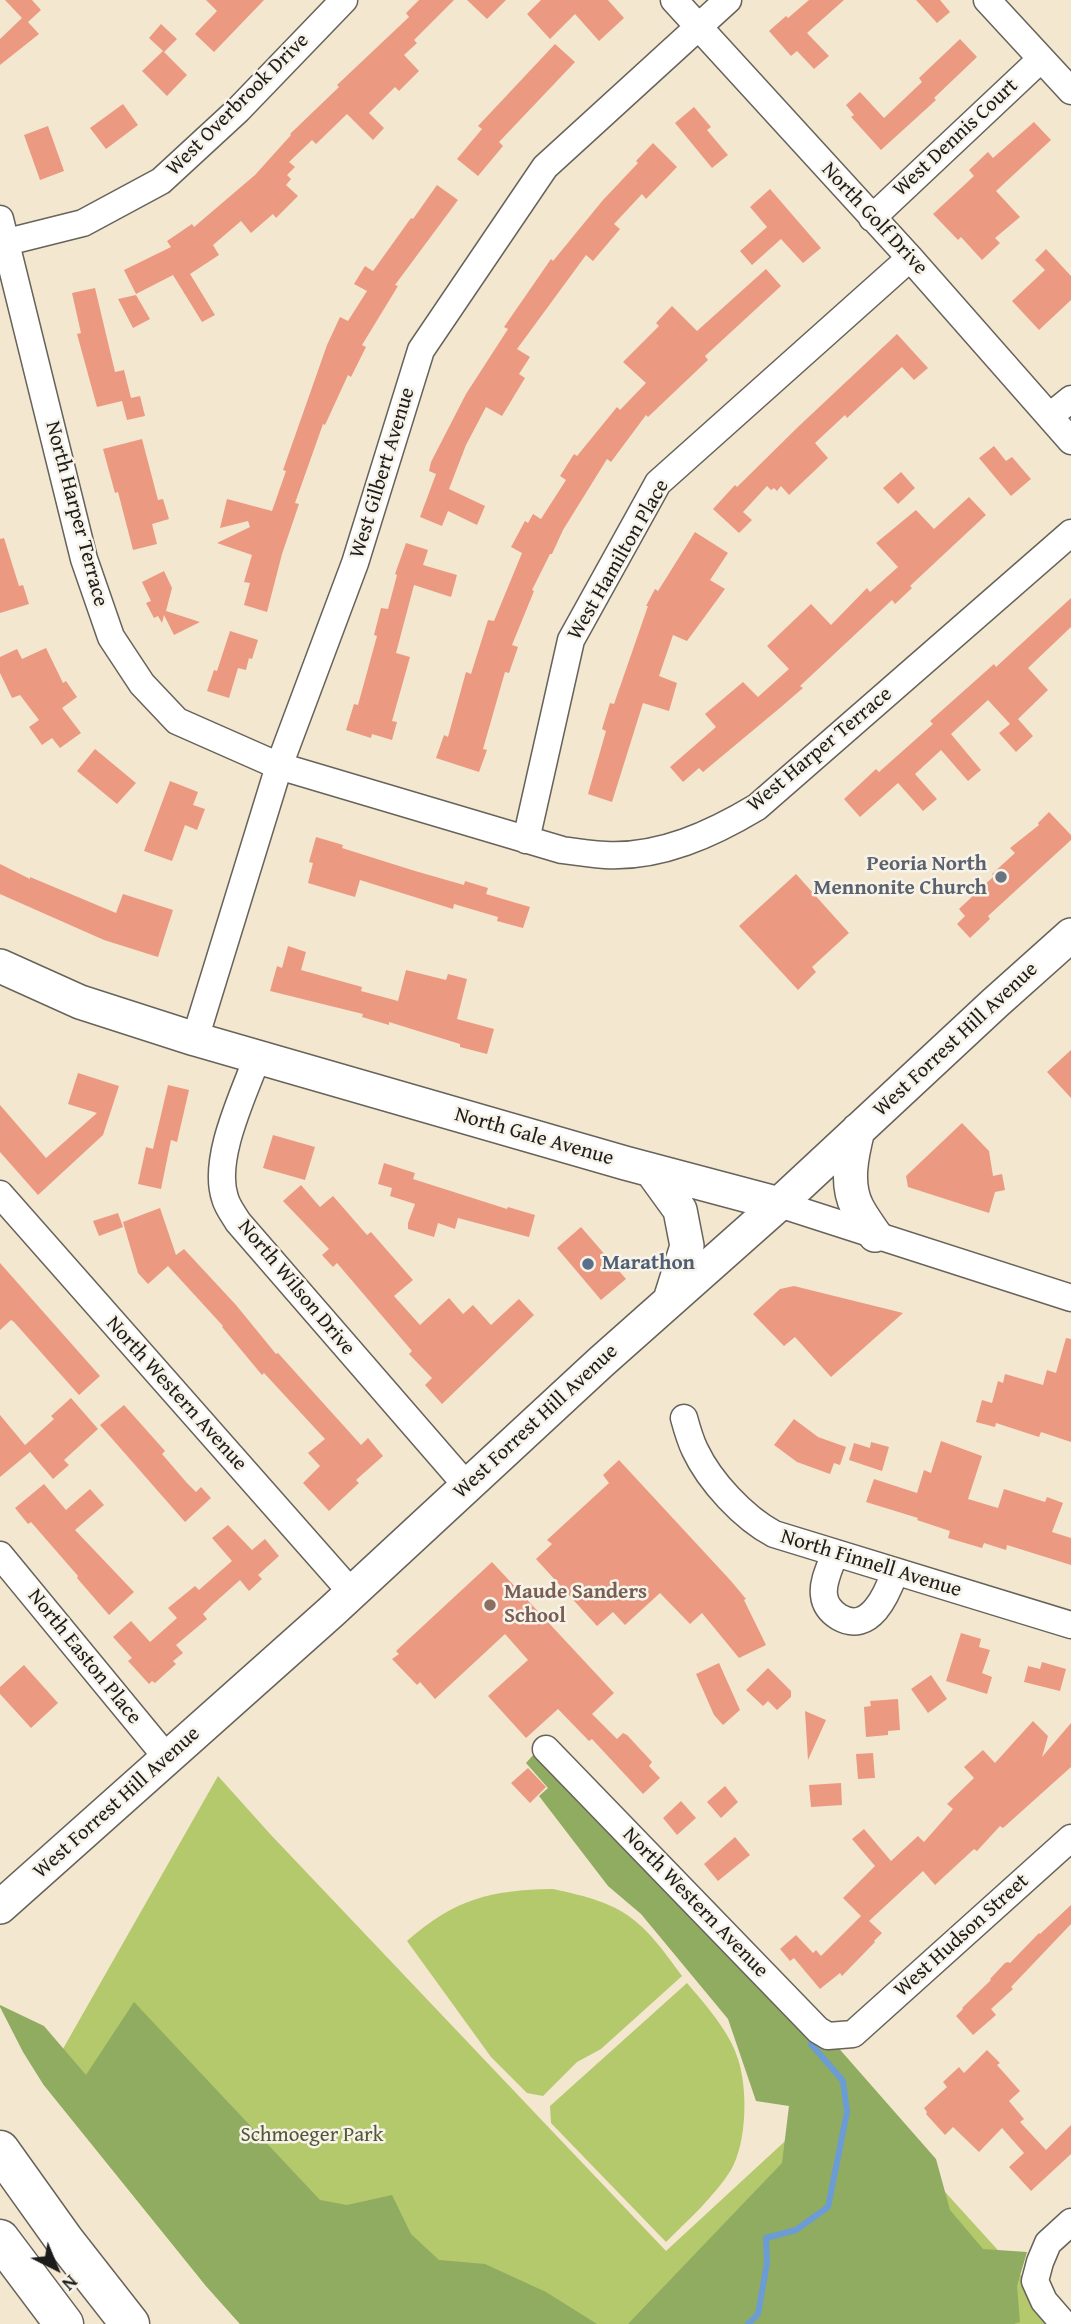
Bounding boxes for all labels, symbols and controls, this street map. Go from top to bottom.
street label: West Overbrook Drive [161,28,315,182]
street label: West Dennis Court [888,74,1024,202]
street label: North Golf Drive [816,158,932,280]
street label: West Gilbert Avenue [345,385,421,561]
street label: North Harper Terrace [39,419,113,609]
street label: West Hamilton Place [563,475,675,645]
street label: West Harper Terrace [742,682,898,818]
place label: Peoria North Mennonite Church [813,852,987,902]
marker: Peoria North Mennonite Church [993,869,1009,885]
street label: West Forrest Hill Avenue [869,957,1043,1123]
street label: North Gale Avenue [452,1102,616,1172]
street label: North Wilson Drive [232,1215,360,1361]
place label: Marathon [602,1251,695,1277]
marker: Marathon [580,1256,596,1272]
street label: North Western Avenue [100,1312,252,1476]
street label: West Forrest Hill Avenue [449,1339,623,1505]
street label: North Finnell Avenue [778,1525,964,1603]
place label: Maude Sanders School [504,1580,647,1630]
street label: North Easton Place [22,1584,146,1730]
marker: Maude Sanders School [482,1597,498,1613]
street label: West Forrest Hill Avenue [29,1722,205,1884]
street label: North Western Avenue [617,1823,773,1983]
street label: West Hudson Street [890,1869,1034,2003]
park label: Schmoeger Park [241,2123,383,2149]
north arrow [21,2233,91,2303]
text: N [56,2269,85,2298]

